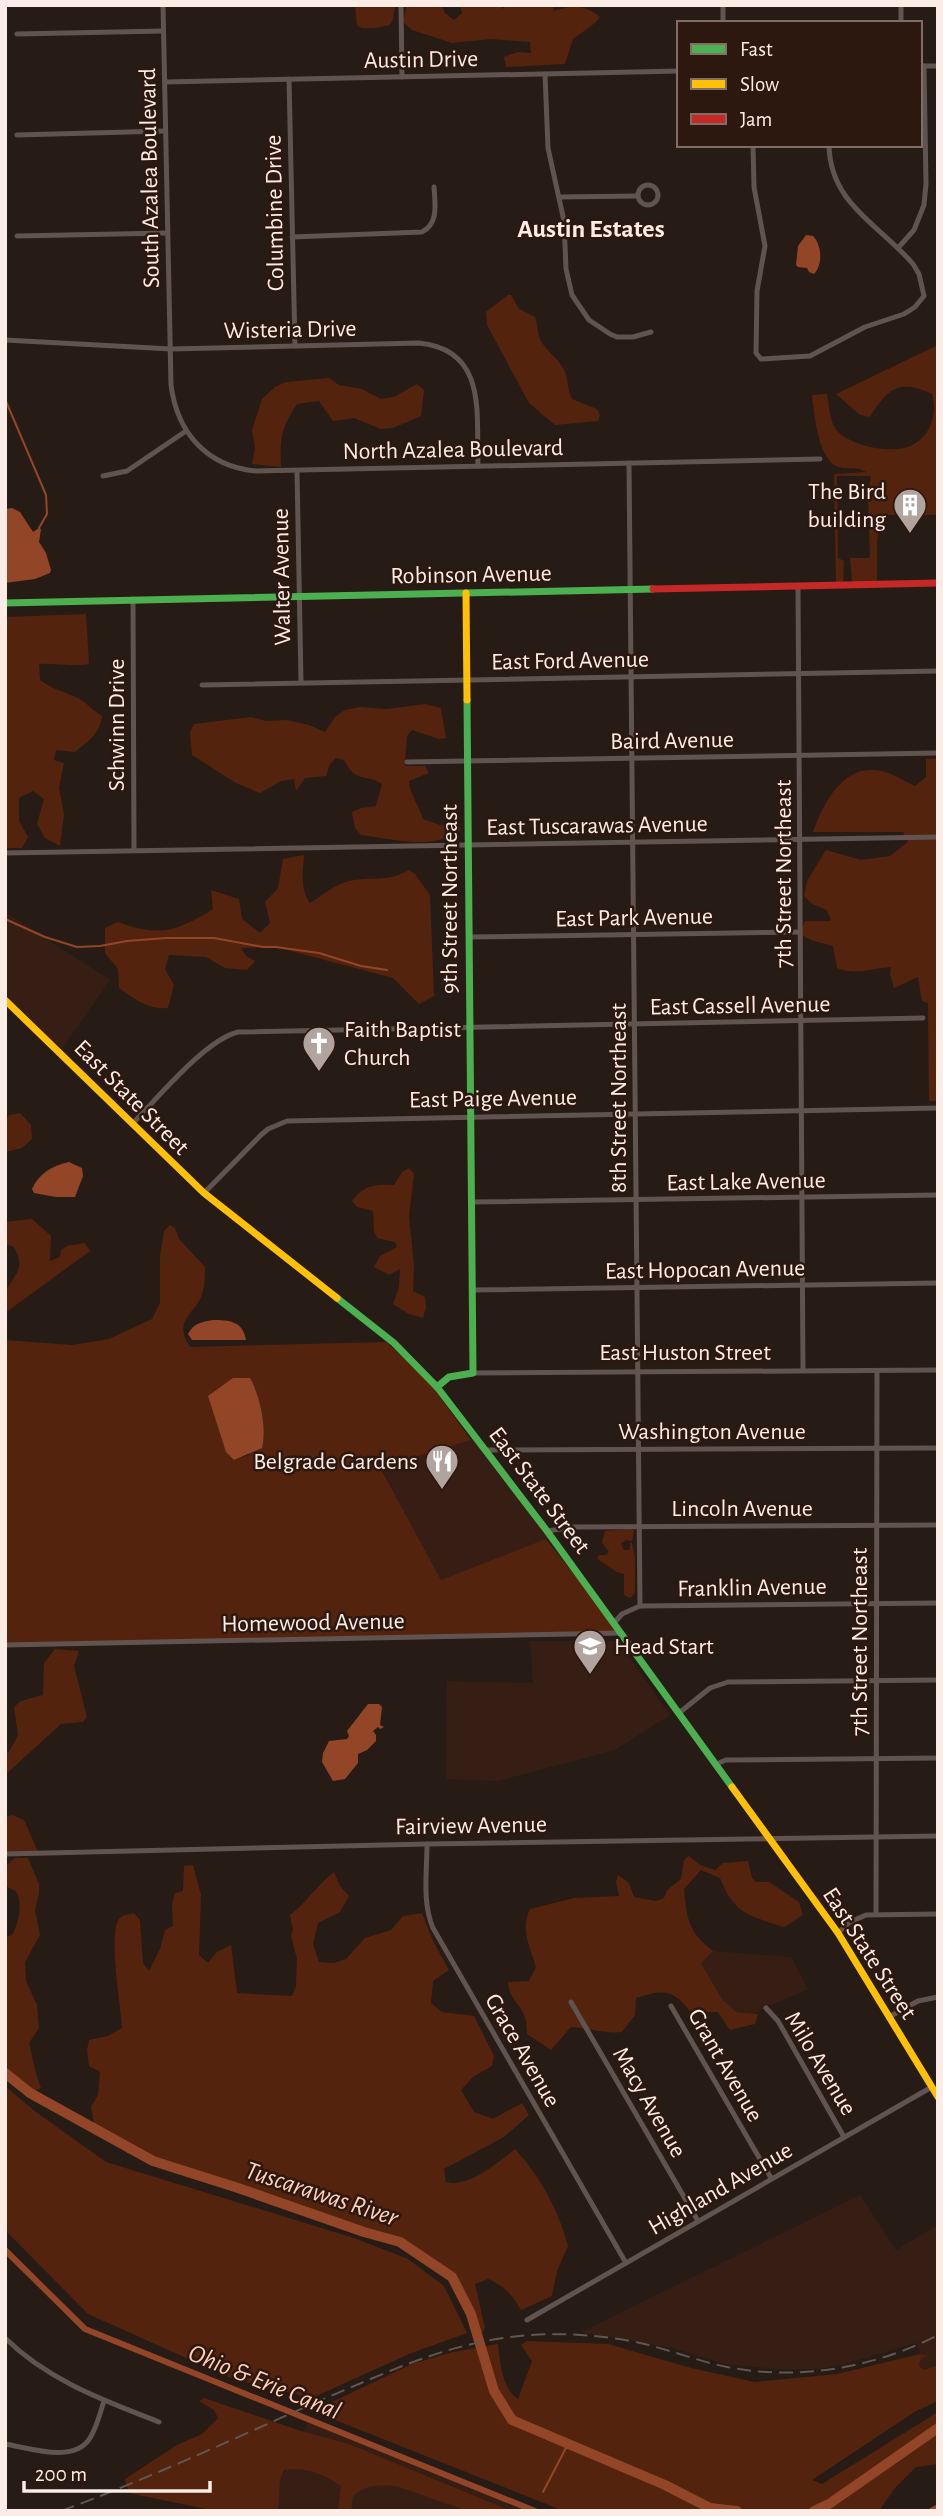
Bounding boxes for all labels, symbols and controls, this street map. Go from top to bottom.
legend [677,21,922,147]
text: Fast [740,39,773,60]
street label: Austin Drive [364,47,478,73]
street label: South Azalea Boulevard [136,68,164,288]
text: Slow [740,74,779,95]
text: Jam [740,109,772,130]
street label: Columbine Drive [262,135,288,291]
district label: Austin Estates [517,216,665,242]
street label: Wisteria Drive [223,317,357,343]
street label: North Azalea Boulevard [343,436,564,464]
place label: The Bird building [807,480,886,532]
building icon: The Bird building [891,486,929,535]
street label: Walter Avenue [269,508,295,646]
street label: Robinson Avenue [390,562,552,588]
street label: East Ford Avenue [491,648,649,674]
street label: Schwinn Drive [105,659,129,791]
street label: Baird Avenue [610,728,734,754]
street label: 7th Street Northeast [772,779,796,968]
street label: 9th Street Northeast [438,804,462,994]
street label: East Tuscarawas Avenue [486,812,708,840]
street label: East Park Avenue [555,905,713,931]
street label: East Cassell Avenue [649,992,831,1020]
street label: 8th Street Northeast [607,1003,631,1193]
place label: Faith Baptist Church [344,1018,461,1070]
church icon: Faith Baptist Church [300,1024,338,1073]
street label: East State Street [69,1036,194,1160]
street label: East Paige Avenue [409,1086,577,1112]
street label: East Lake Avenue [666,1169,826,1195]
street label: East Hopocan Avenue [605,1256,805,1284]
street label: East Huston Street [599,1341,771,1365]
street label: Washington Avenue [618,1420,806,1444]
street label: East State Street [484,1423,595,1559]
restaurant icon: Belgrade Gardens [423,1442,461,1491]
place label: Belgrade Gardens [253,1450,418,1474]
street label: Lincoln Avenue [671,1497,813,1521]
street label: 7th Street Northeast [848,1547,872,1736]
street label: Franklin Avenue [677,1575,827,1601]
street label: Homewood Avenue [221,1609,405,1637]
school or university icon: Head Start [571,1627,609,1676]
place label: Head Start [614,1635,714,1659]
street label: Fairview Avenue [395,1813,547,1839]
street label: East State Street [818,1883,921,2024]
street label: Grace Avenue [480,1990,564,2111]
street label: Grant Avenue [683,2005,767,2126]
street label: Milo Avenue [780,2007,860,2120]
street label: Macy Avenue [608,2043,690,2162]
street label: Highland Avenue [644,2138,797,2240]
water label: Tuscarawas River [242,2157,403,2231]
water label: Ohio & Erie Canal [185,2340,345,2424]
scale bar [24,2450,210,2494]
text: 200 m [35,2464,87,2485]

